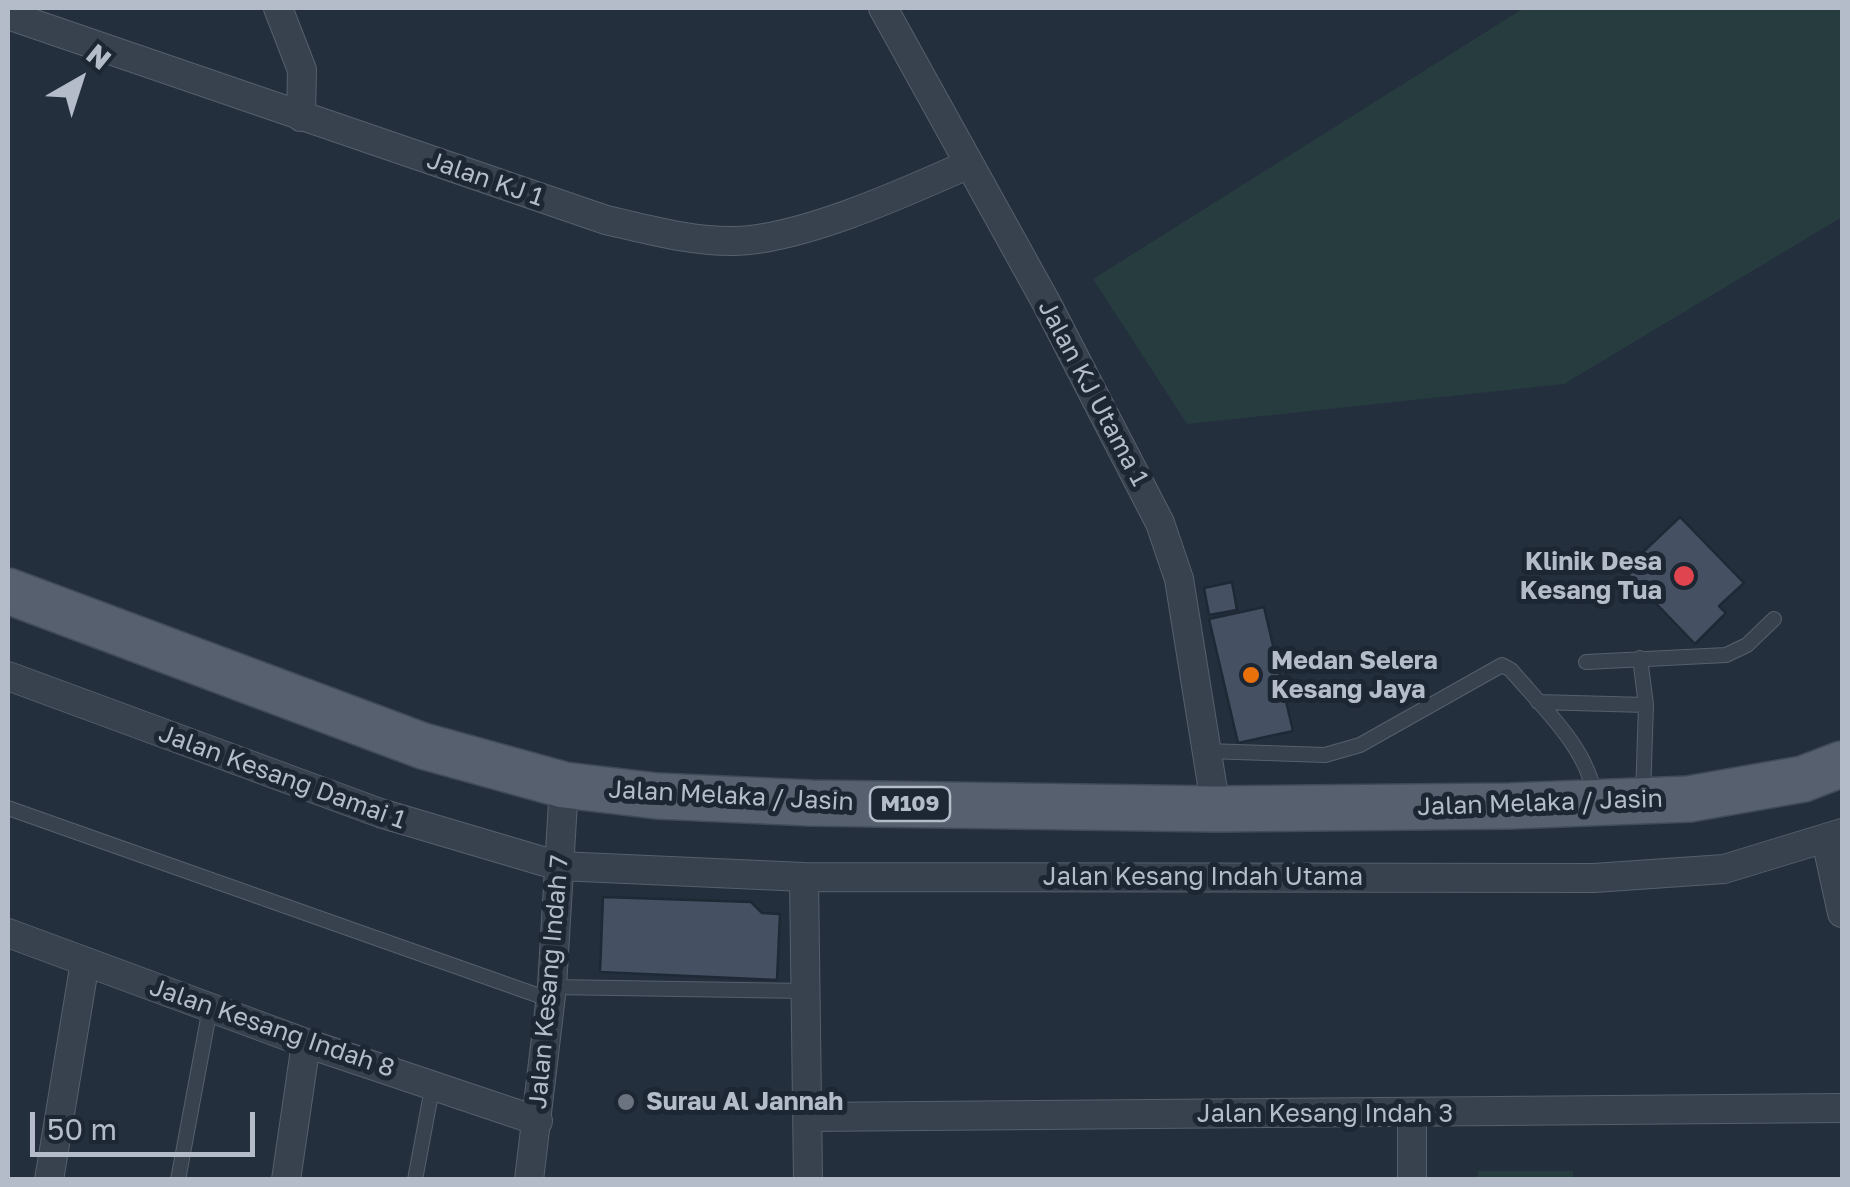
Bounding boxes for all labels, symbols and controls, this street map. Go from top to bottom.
north arrow [30,30,130,130]
text: N [81,37,118,76]
street label: Jalan KJ 1 [423,145,547,213]
street label: Jalan KJ Utama 1 [1031,295,1155,491]
place label: Klinik Desa Kesang Tua [1520,547,1662,606]
marker: Klinik Desa Kesang Tua [1671,563,1697,589]
place label: Medan Selera Kesang Jaya [1271,646,1438,705]
marker: Medan Selera Kesang Jaya [1240,664,1262,686]
street label: Jalan Kesang Damai 1 [155,718,409,836]
street label: Jalan Melaka / Jasin [608,775,854,817]
street label: Jalan Melaka / Jasin [1417,784,1663,822]
road number: M109 [870,787,950,821]
street label: Jalan Kesang Indah 7 [523,854,575,1110]
street label: Jalan Kesang Indah Utama [1043,862,1363,892]
street label: Jalan Kesang Indah 8 [146,972,398,1084]
place label: Surau Al Jannah [646,1087,843,1117]
marker: Surau Al Jannah [615,1091,637,1113]
scale bar [35,1092,260,1154]
street label: Jalan Kesang Indah 3 [1197,1099,1453,1129]
text: 50 m [47,1111,117,1147]

